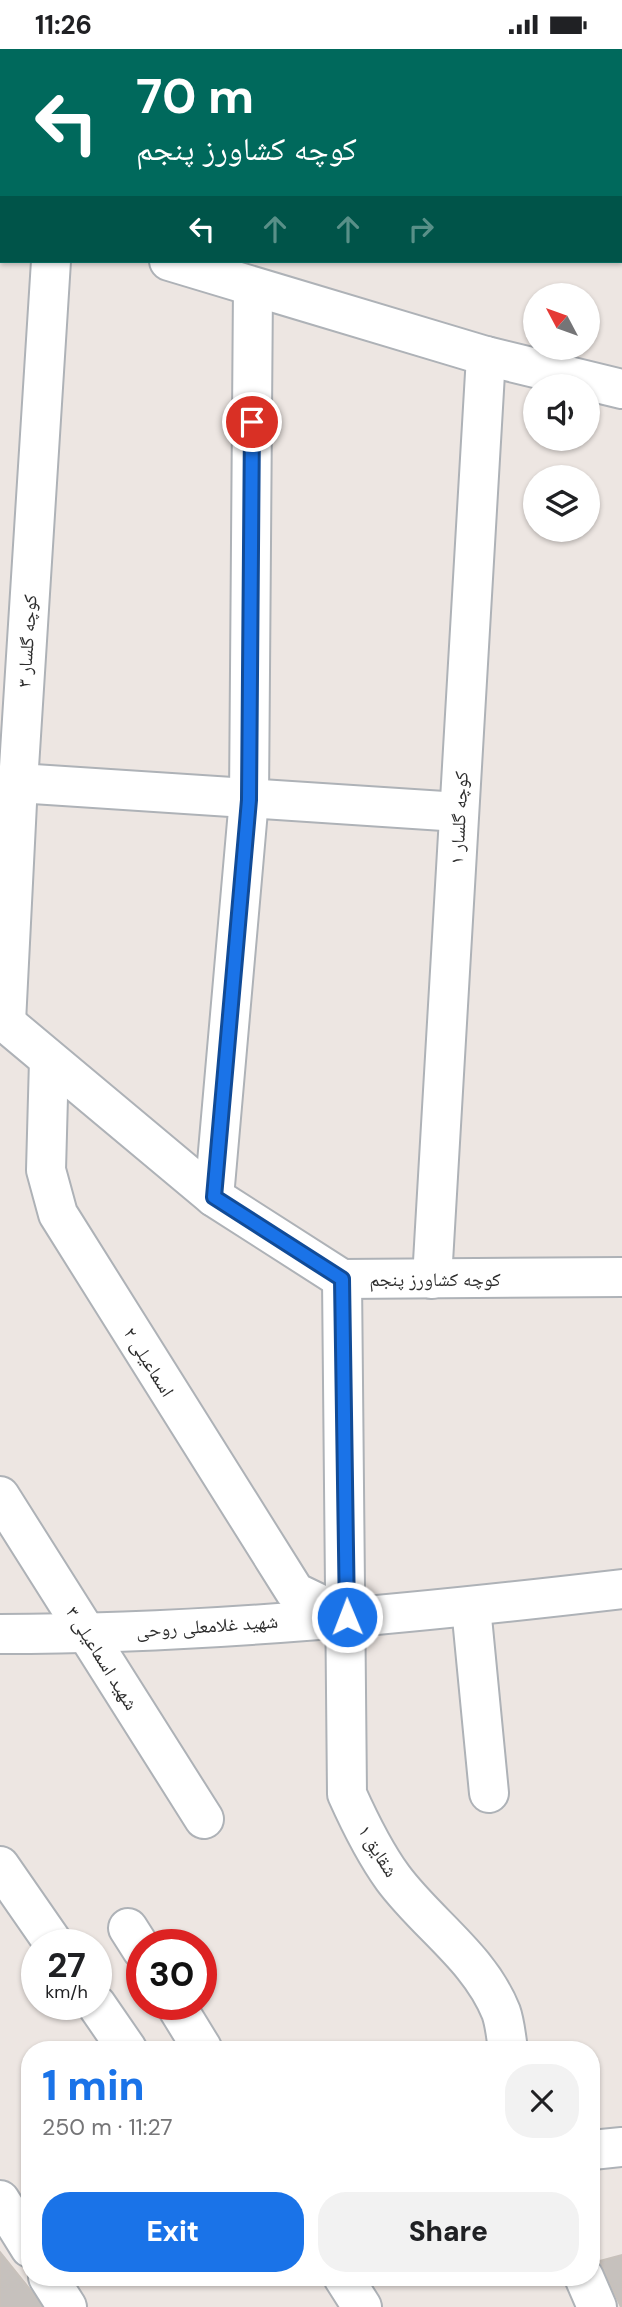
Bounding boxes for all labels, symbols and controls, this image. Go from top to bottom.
text: 11:26 [35,8,92,42]
text: 70 m [136,64,254,128]
icon: left [21,77,112,168]
text: کوچه کشاورز پنجم [136,128,357,170]
icon: left [183,210,221,248]
icon: ahead [256,210,294,248]
icon: ahead [329,210,367,248]
icon: right [402,210,440,248]
north arrow [523,283,600,361]
map controls [523,283,600,542]
button: sound [523,374,600,451]
pin [222,392,282,452]
icon: arrive [233,403,271,441]
button: layers [523,465,600,542]
street label: کوچه گلسار ۳ [11,593,43,688]
street label: کوچه گلسار ۱ [444,771,474,865]
street label: کوچه کشاورز پنجم [369,1267,501,1292]
street label: اسماعیلی ۲ [118,1323,180,1401]
position arrow [310,1580,384,1654]
street label: شهید اسماعیلی ۳ [60,1601,144,1715]
street label: شهید غلامعلی روحی [135,1609,279,1643]
street label: شقایق ۱ [352,1820,404,1882]
speed limit sign: 30 [126,1929,217,2020]
text: 27 [47,1942,86,1988]
text: km/h [45,1980,88,2004]
text: 1 min [42,2058,145,2113]
button: close [505,2064,579,2138]
text: 250 m · 11:27 [42,2112,173,2142]
button: Exit [42,2192,304,2272]
button: Share [318,2192,579,2272]

